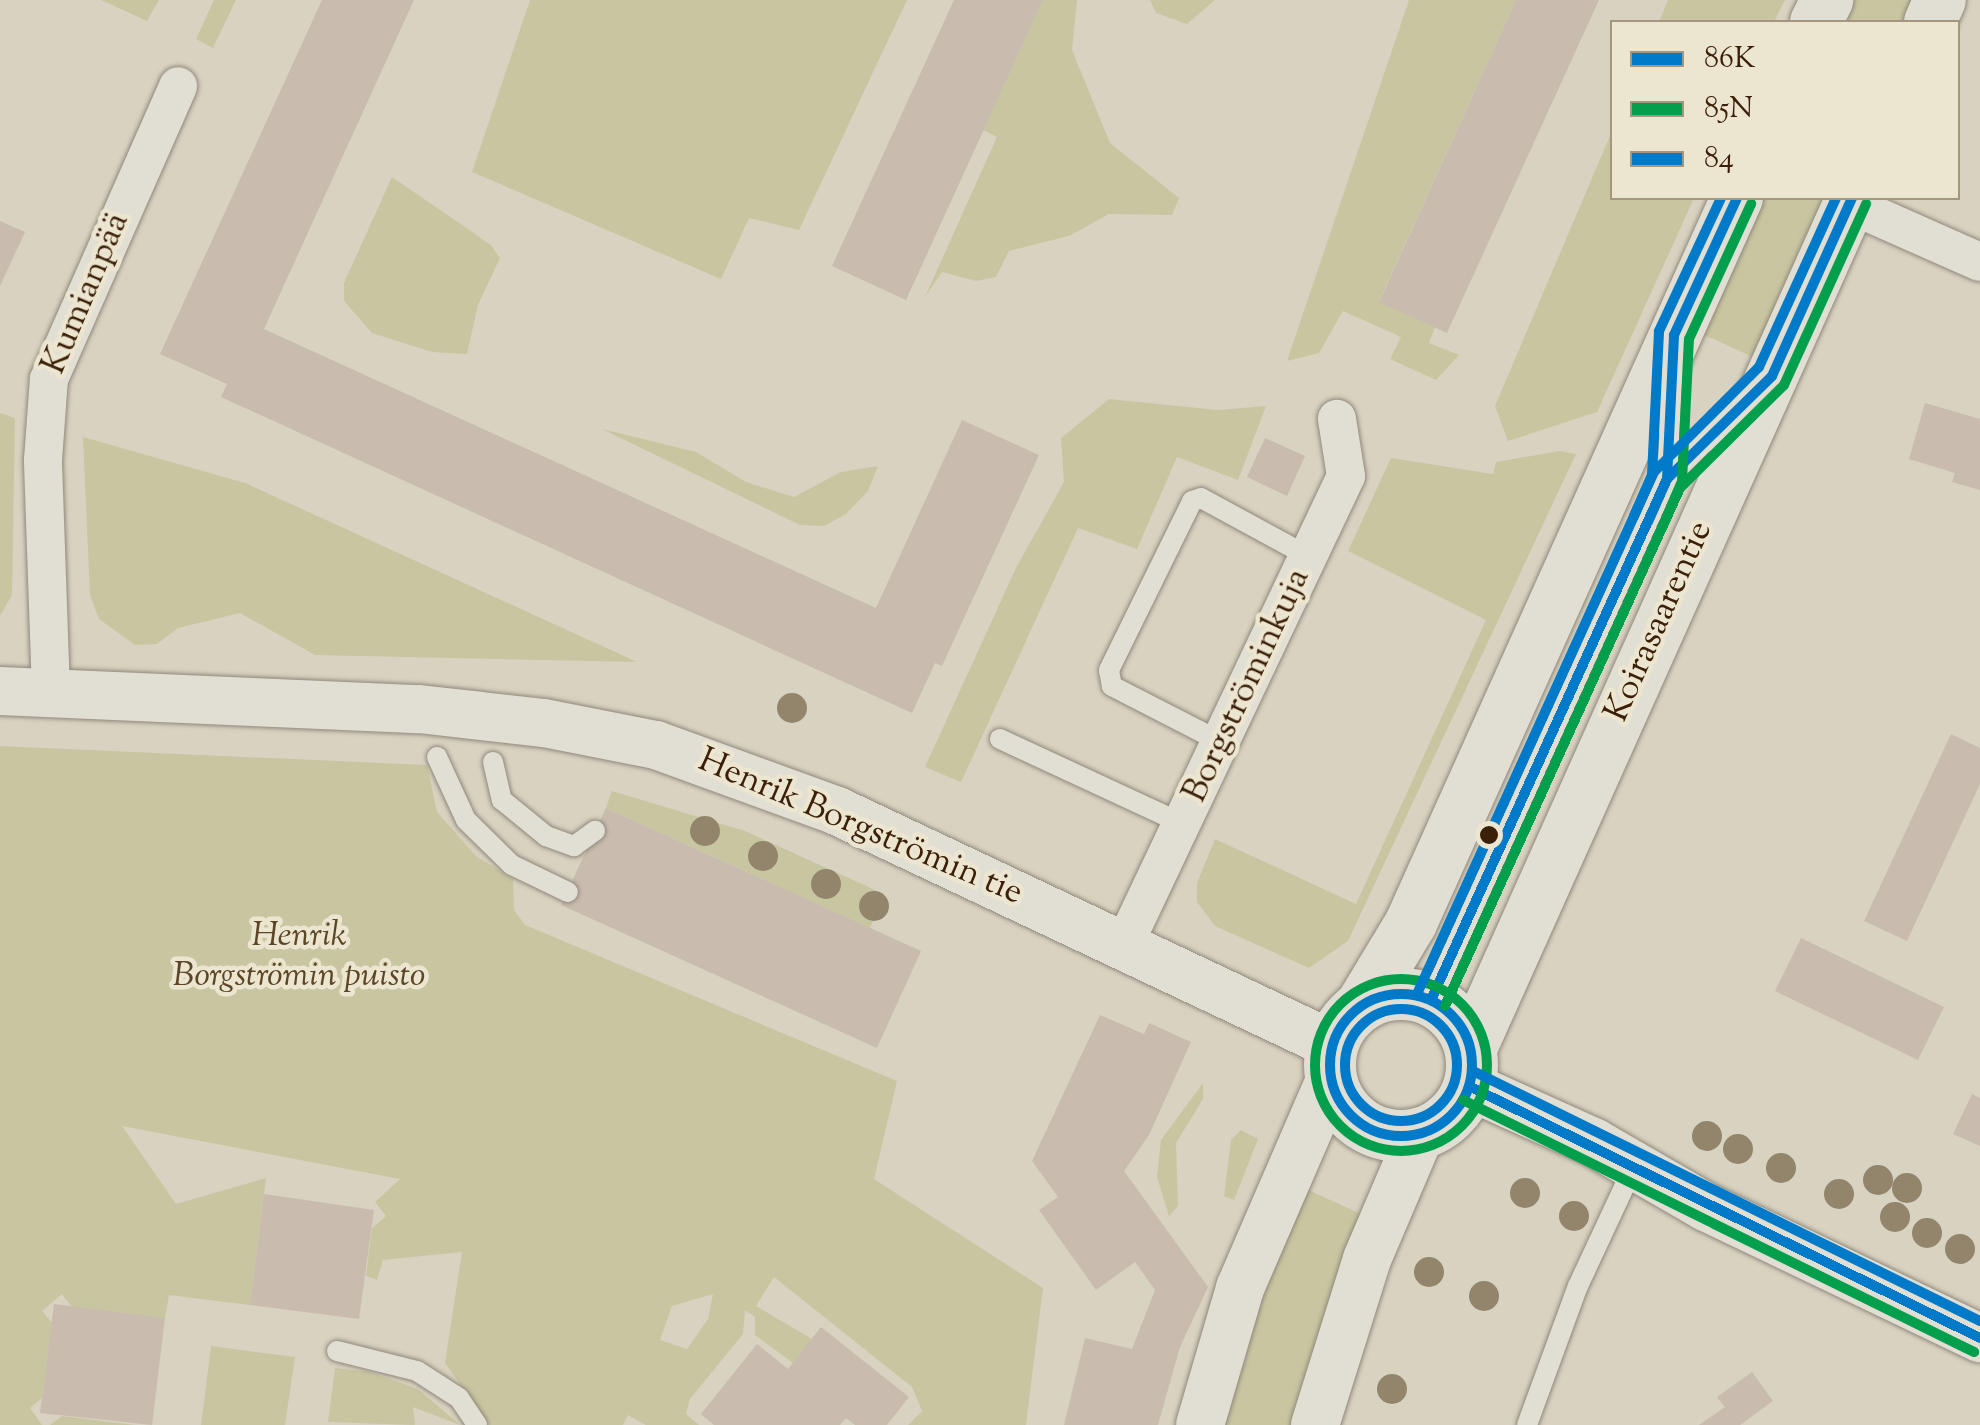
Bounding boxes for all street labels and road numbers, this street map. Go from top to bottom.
street label: Kumianpää [34,207,140,381]
street label: Koirasaarentie [1597,515,1723,729]
street label: Borgströminkuja [1175,562,1321,810]
street label: Henrik Borgströmin tie [691,741,1029,915]

